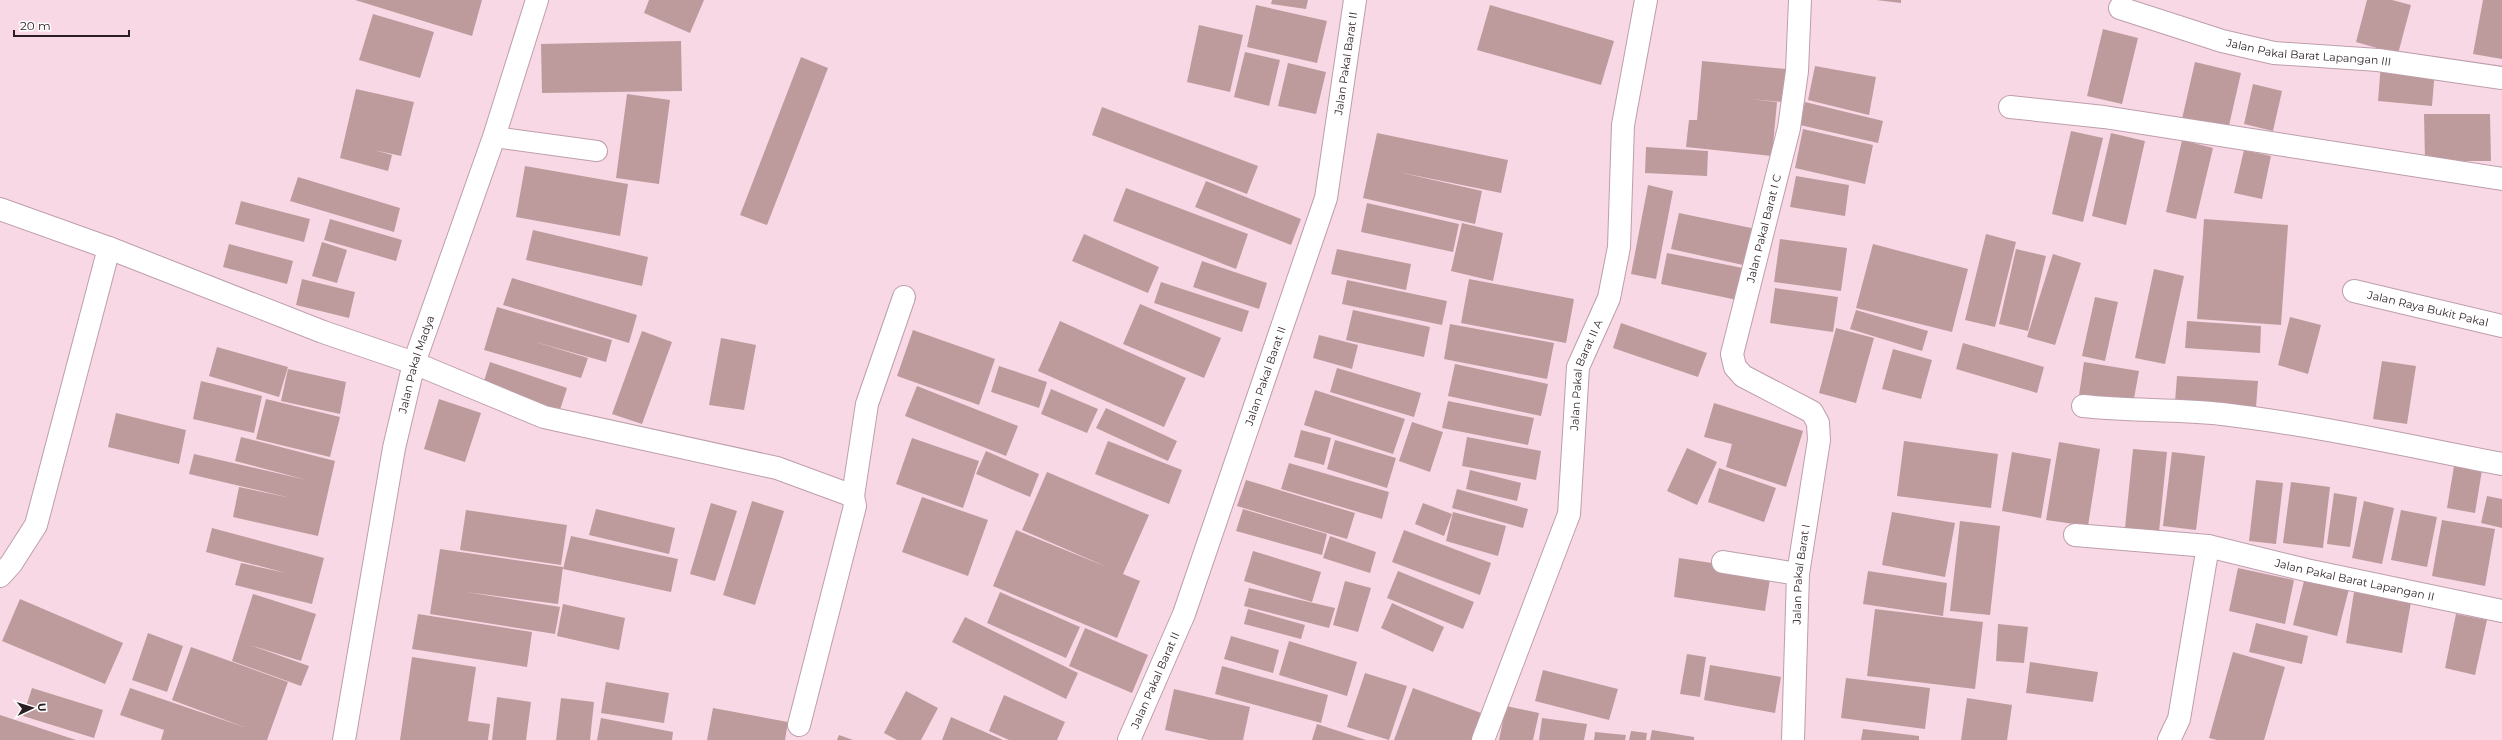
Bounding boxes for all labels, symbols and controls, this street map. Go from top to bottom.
street label: Jalan Pakal Barat II [1331,11,1360,117]
scale bar [14,12,129,38]
text: 20 m [20,18,51,33]
street label: Jalan Pakal Barat Lapangan III [2224,35,2392,69]
street label: Jalan Pakal Barat I C [1743,172,1784,285]
street label: Jalan Raya Bukit Pakal [2365,287,2490,330]
street label: Jalan Pakal Madya [395,313,437,416]
street label: Jalan Pakal Barat II A [1567,317,1605,432]
street label: Jalan Pakal Barat II [1241,324,1289,428]
street label: Jalan Pakal Barat I [1789,523,1813,626]
street label: Jalan Pakal Barat Lapangan II [2272,555,2436,604]
street label: Jalan Pakal Barat II [1127,630,1182,732]
north arrow [12,688,52,728]
text: U [35,702,49,712]

